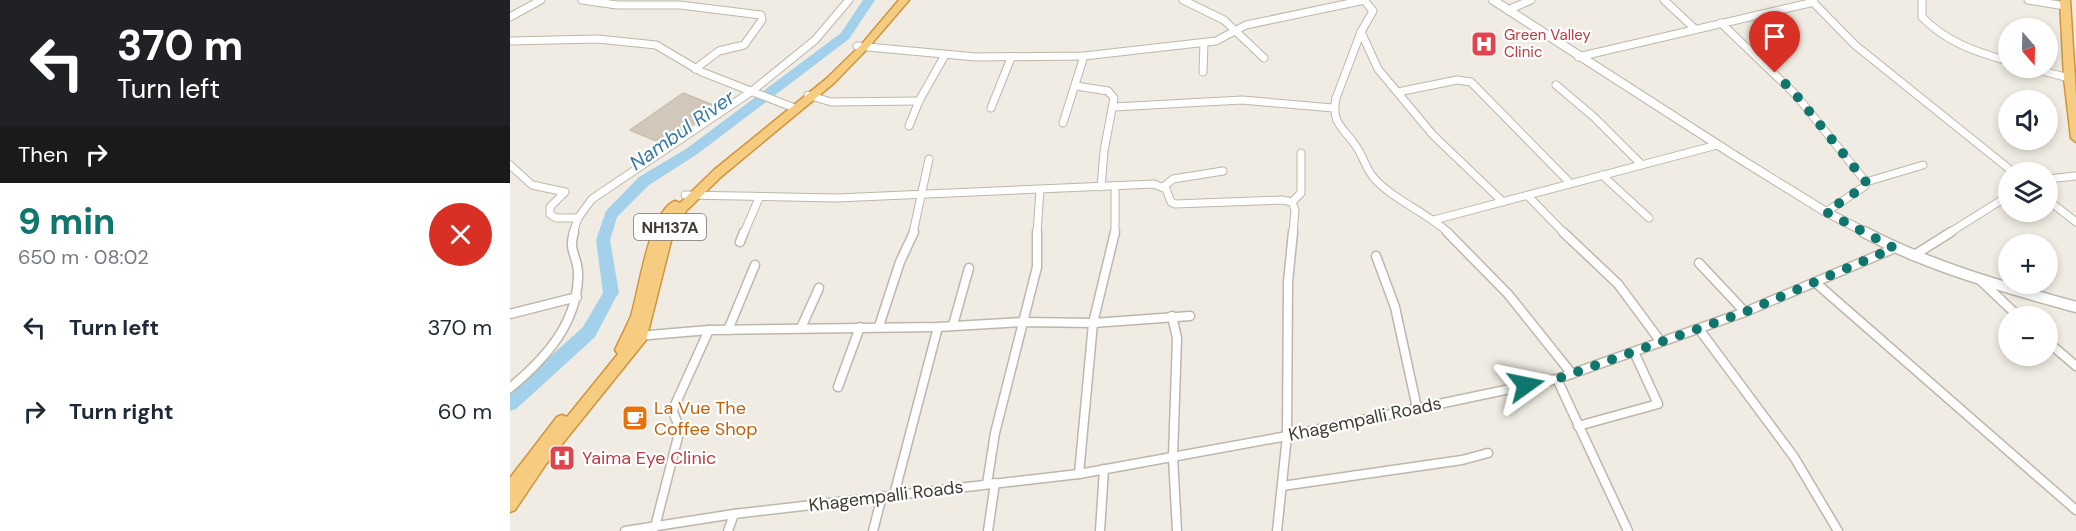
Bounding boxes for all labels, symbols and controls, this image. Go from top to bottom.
pin [1749,11,1800,73]
text: 370 m [117,18,243,73]
north arrow [1998,18,2058,78]
map controls [1998,18,2058,366]
icon: arrive [1758,20,1791,53]
icon: left [18,24,96,102]
place label: Green Valley Clinic [1504,25,1592,62]
hospital icon: Green Valley Clinic [1469,29,1499,59]
text: Turn left [117,71,220,106]
water label: Nambul River [624,84,740,176]
button: sound [1998,90,2058,150]
icon: right [80,138,113,171]
text: Then [18,140,68,169]
button: layers [1998,162,2058,222]
text: 9 min [18,198,115,245]
button: close [429,203,492,266]
road number: NH137A [634,214,706,240]
button: + [1998,234,2058,294]
text: 650 m · 08:02 [18,244,149,270]
button: − [1998,306,2058,366]
icon: left [18,311,51,344]
text: Turn left [69,313,159,342]
text: 370 m [427,313,492,342]
position arrow [1494,353,1558,417]
street label: Khagempalli Roads [1286,391,1444,447]
icon: right [18,395,51,428]
place label: La Vue The Coffee Shop [654,396,757,441]
text: Turn right [69,397,174,426]
text: 60 m [438,397,492,426]
cafe icon: La Vue The Coffee Shop [620,403,650,433]
hospital icon: Yaima Eye Clinic [547,443,577,473]
place label: Yaima Eye Clinic [582,446,716,470]
street label: Khagempalli Roads [807,475,965,517]

